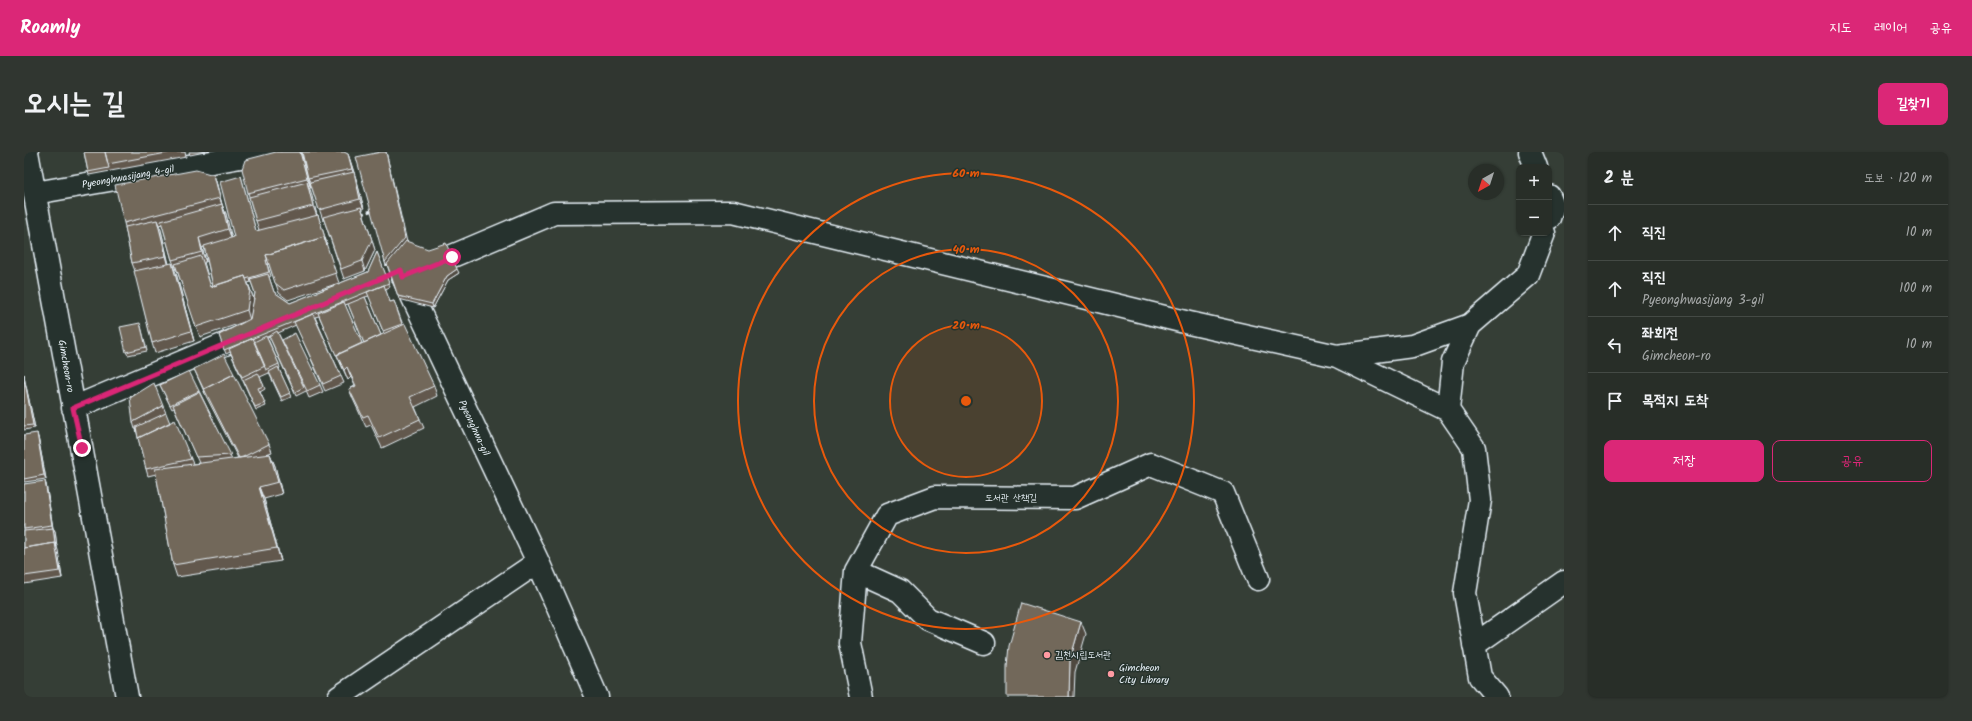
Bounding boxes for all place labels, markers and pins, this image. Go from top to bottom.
centre of rings [959,394,973,408]
place label: 김천시립도서관 [1055,647,1111,663]
marker: 김천시립도서관 [1042,650,1052,660]
place label: Gimcheon City Library [1119,660,1169,688]
marker: Gimcheon City Library [1106,669,1116,679]

